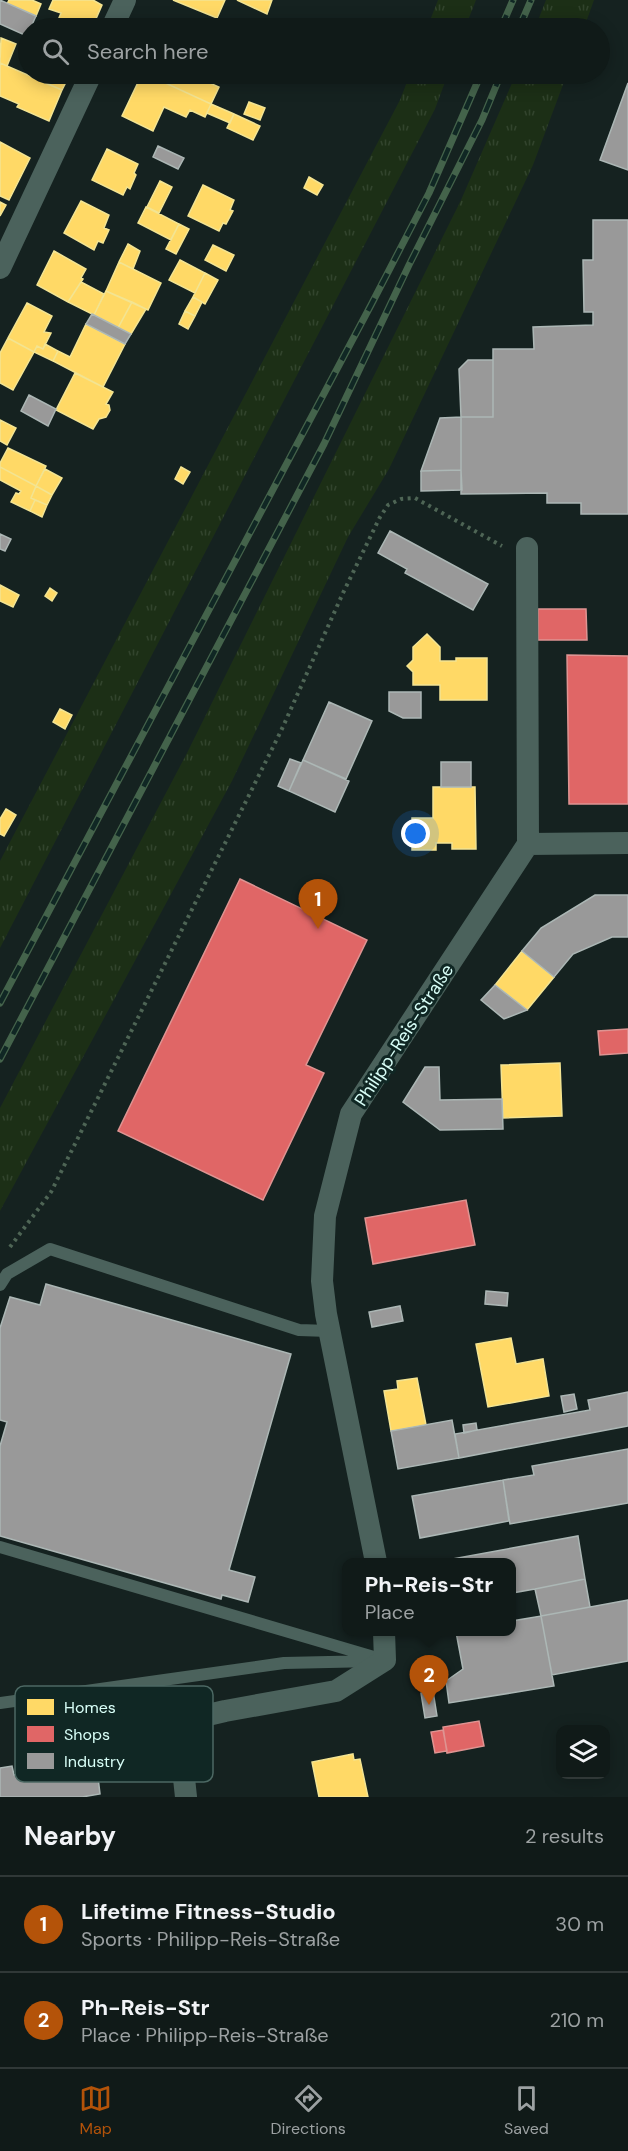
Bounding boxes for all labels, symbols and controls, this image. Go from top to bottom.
search box [18,18,610,84]
icon: search [39,35,72,68]
text: Search here [87,37,208,66]
your location [401,819,430,848]
pin: 1 [298,880,338,929]
street label: Philipp-Reis-Straße [349,959,459,1111]
popup [342,1558,516,1636]
text: Ph-Reis-Str [365,1570,493,1599]
text: Place [365,1599,415,1625]
pin: 2 [410,1656,448,1705]
legend [15,1686,213,1782]
text: Homes [64,1697,116,1718]
text: Shops [64,1724,110,1745]
map controls [556,1725,610,1779]
button: layers [556,1725,610,1779]
text: Industry [64,1751,125,1772]
text: Nearby [24,1819,116,1853]
text: 2 results [525,1823,604,1849]
text: Lifetime Fitness-Studio [81,1897,336,1926]
text: 1 [40,1911,47,1937]
text: 30 m [555,1911,604,1937]
text: Sports · Philipp-Reis-Straße [81,1926,340,1952]
text: Ph-Reis-Str [81,1993,209,2022]
text: 2 [38,2007,49,2033]
text: 210 m [549,2007,604,2033]
text: Place · Philipp-Reis-Straße [81,2022,329,2048]
tab: Map [79,2082,112,2139]
tab: Directions [270,2082,346,2139]
tab: Saved [504,2082,549,2139]

